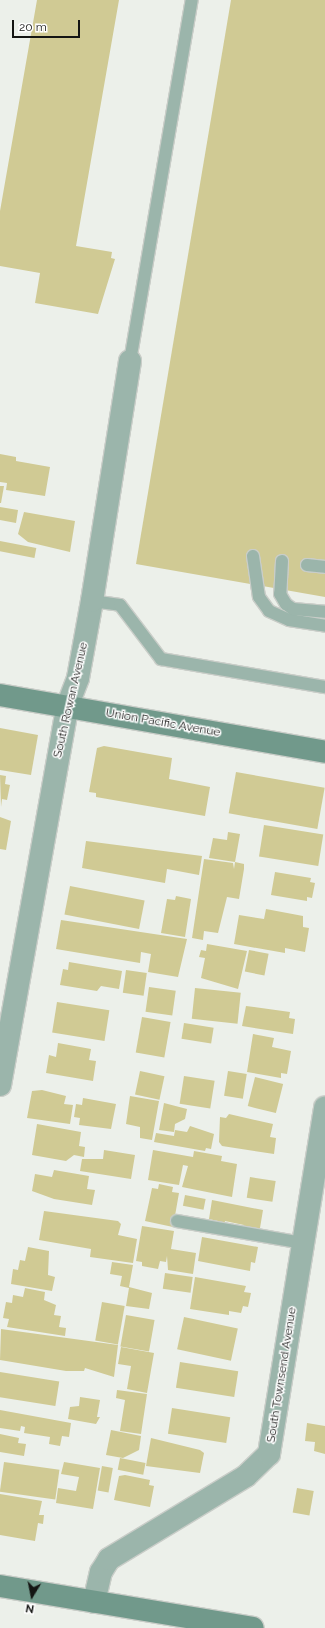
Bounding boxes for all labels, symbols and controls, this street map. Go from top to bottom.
scale bar [14,12,82,38]
text: 20 m [19,20,47,34]
street label: South Rowan Avenue [51,641,91,759]
street label: Union Pacific Avenue [104,706,222,740]
street label: South Townsend Avenue [264,1306,300,1444]
north arrow [12,1576,52,1616]
text: N [25,1601,35,1615]

